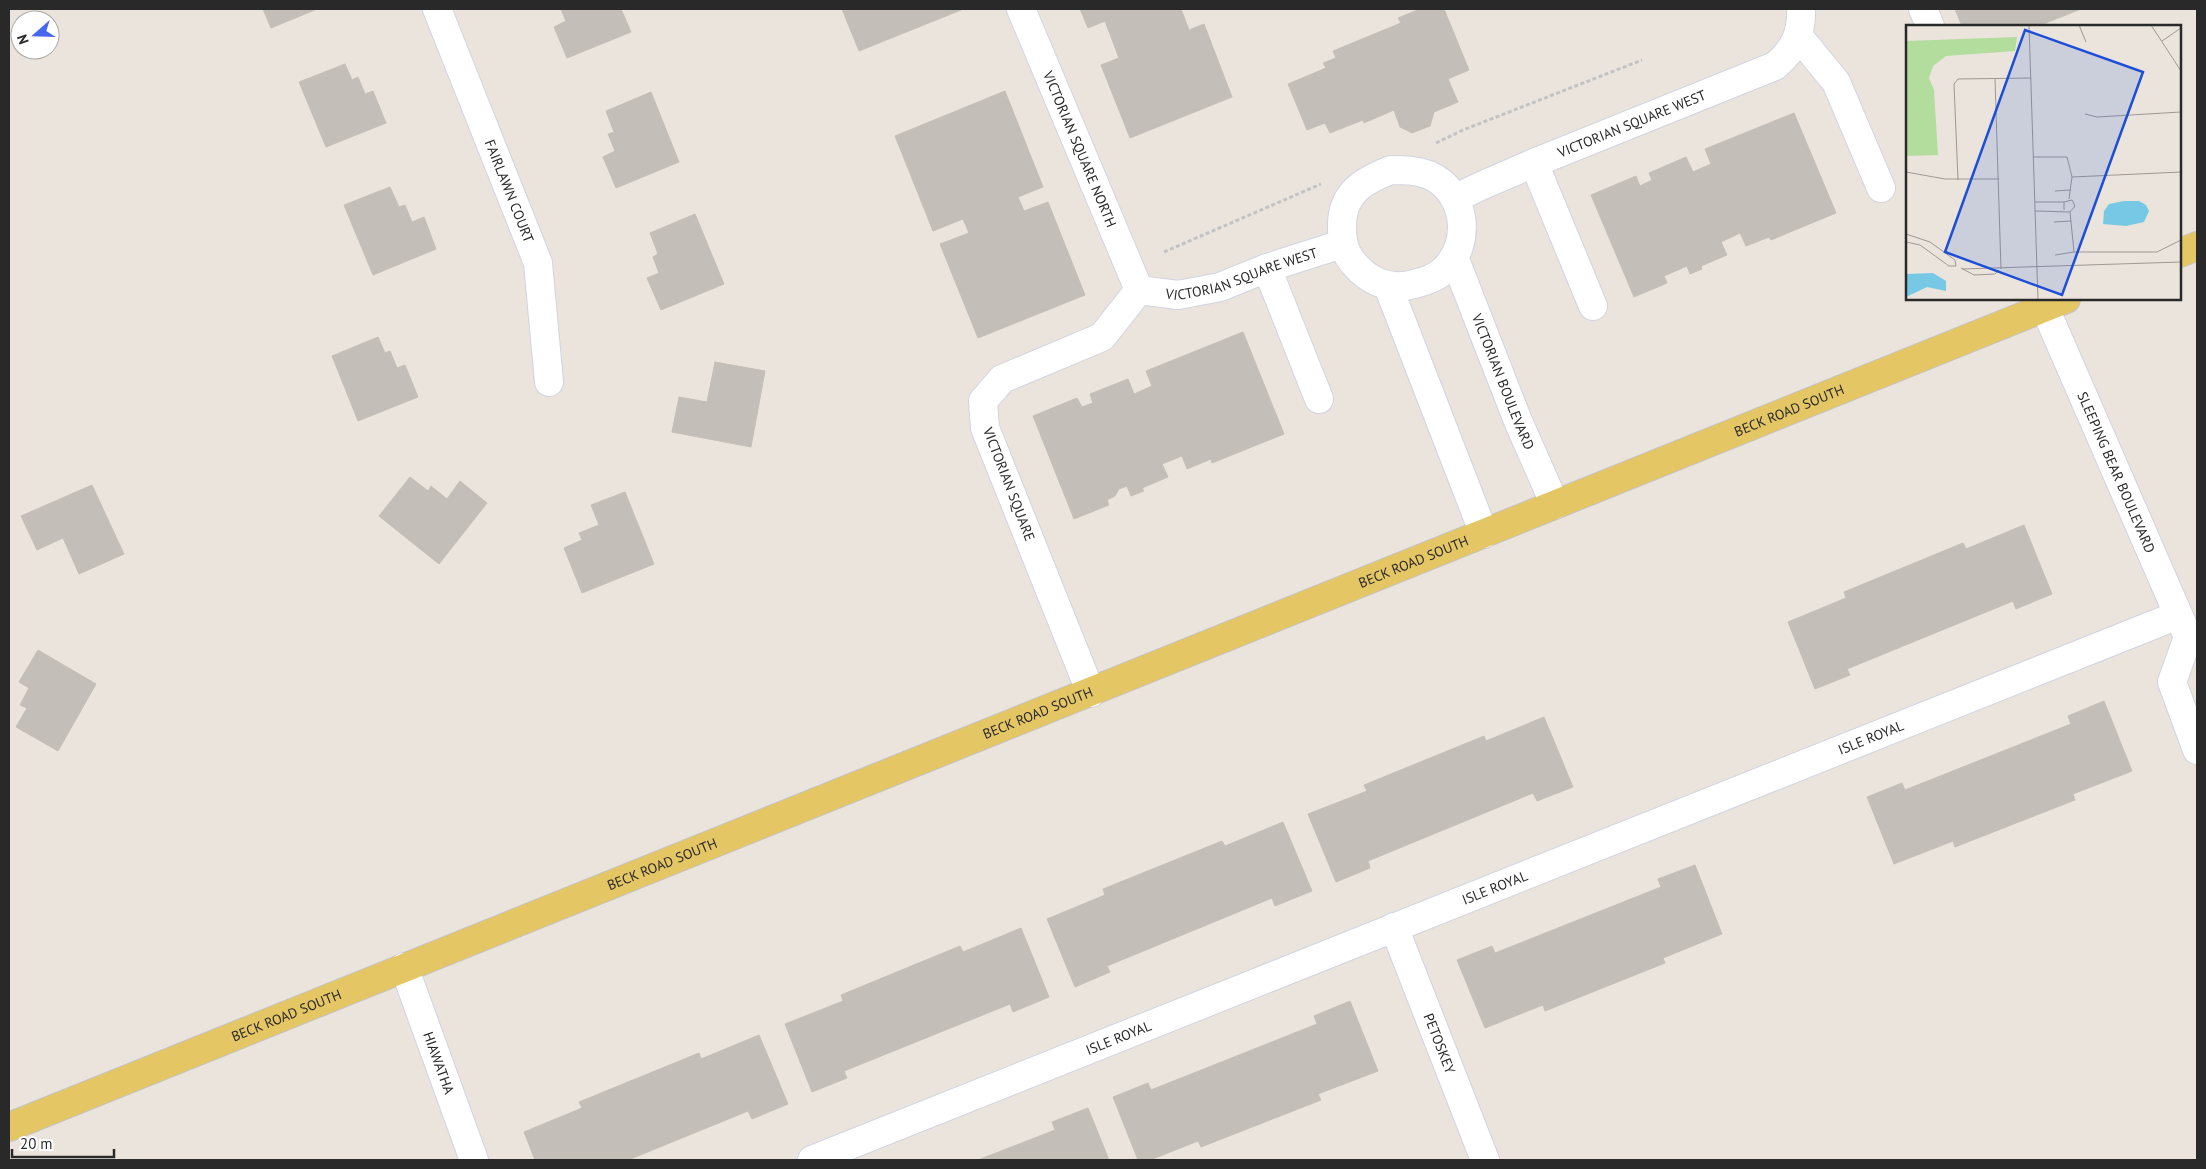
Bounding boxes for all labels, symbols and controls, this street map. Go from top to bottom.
north arrow [10,10,60,60]
inset map [1906,25,2181,300]
text: N [13,32,33,47]
street label: VICTORIAN SQUARE NORTH [1039,67,1121,230]
street label: VICTORIAN SQUARE WEST [1554,86,1709,162]
street label: FAIRLAWN COURT [481,137,538,245]
street label: VICTORIAN SQUARE WEST [1164,243,1320,304]
street label: VICTORIAN BOULEVARD [1468,310,1538,452]
street label: BECK ROAD SOUTH [1732,380,1847,441]
street label: SLEEPING BEAR BOULEVARD [2073,389,2159,556]
street label: VICTORIAN SQUARE [979,424,1039,543]
street label: BECK ROAD SOUTH [1356,531,1471,592]
street label: BECK ROAD SOUTH [980,683,1095,743]
street label: ISLE ROYAL [1835,716,1906,759]
street label: BECK ROAD SOUTH [604,834,720,894]
street label: ISLE ROYAL [1459,866,1530,909]
street label: BECK ROAD SOUTH [229,985,344,1046]
street label: PETOSKEY [1420,1011,1459,1076]
street label: ISLE ROYAL [1083,1017,1154,1059]
street label: HIAWATHA [419,1029,459,1097]
scale bar [12,1126,115,1158]
text: 20 m [20,1134,53,1153]

